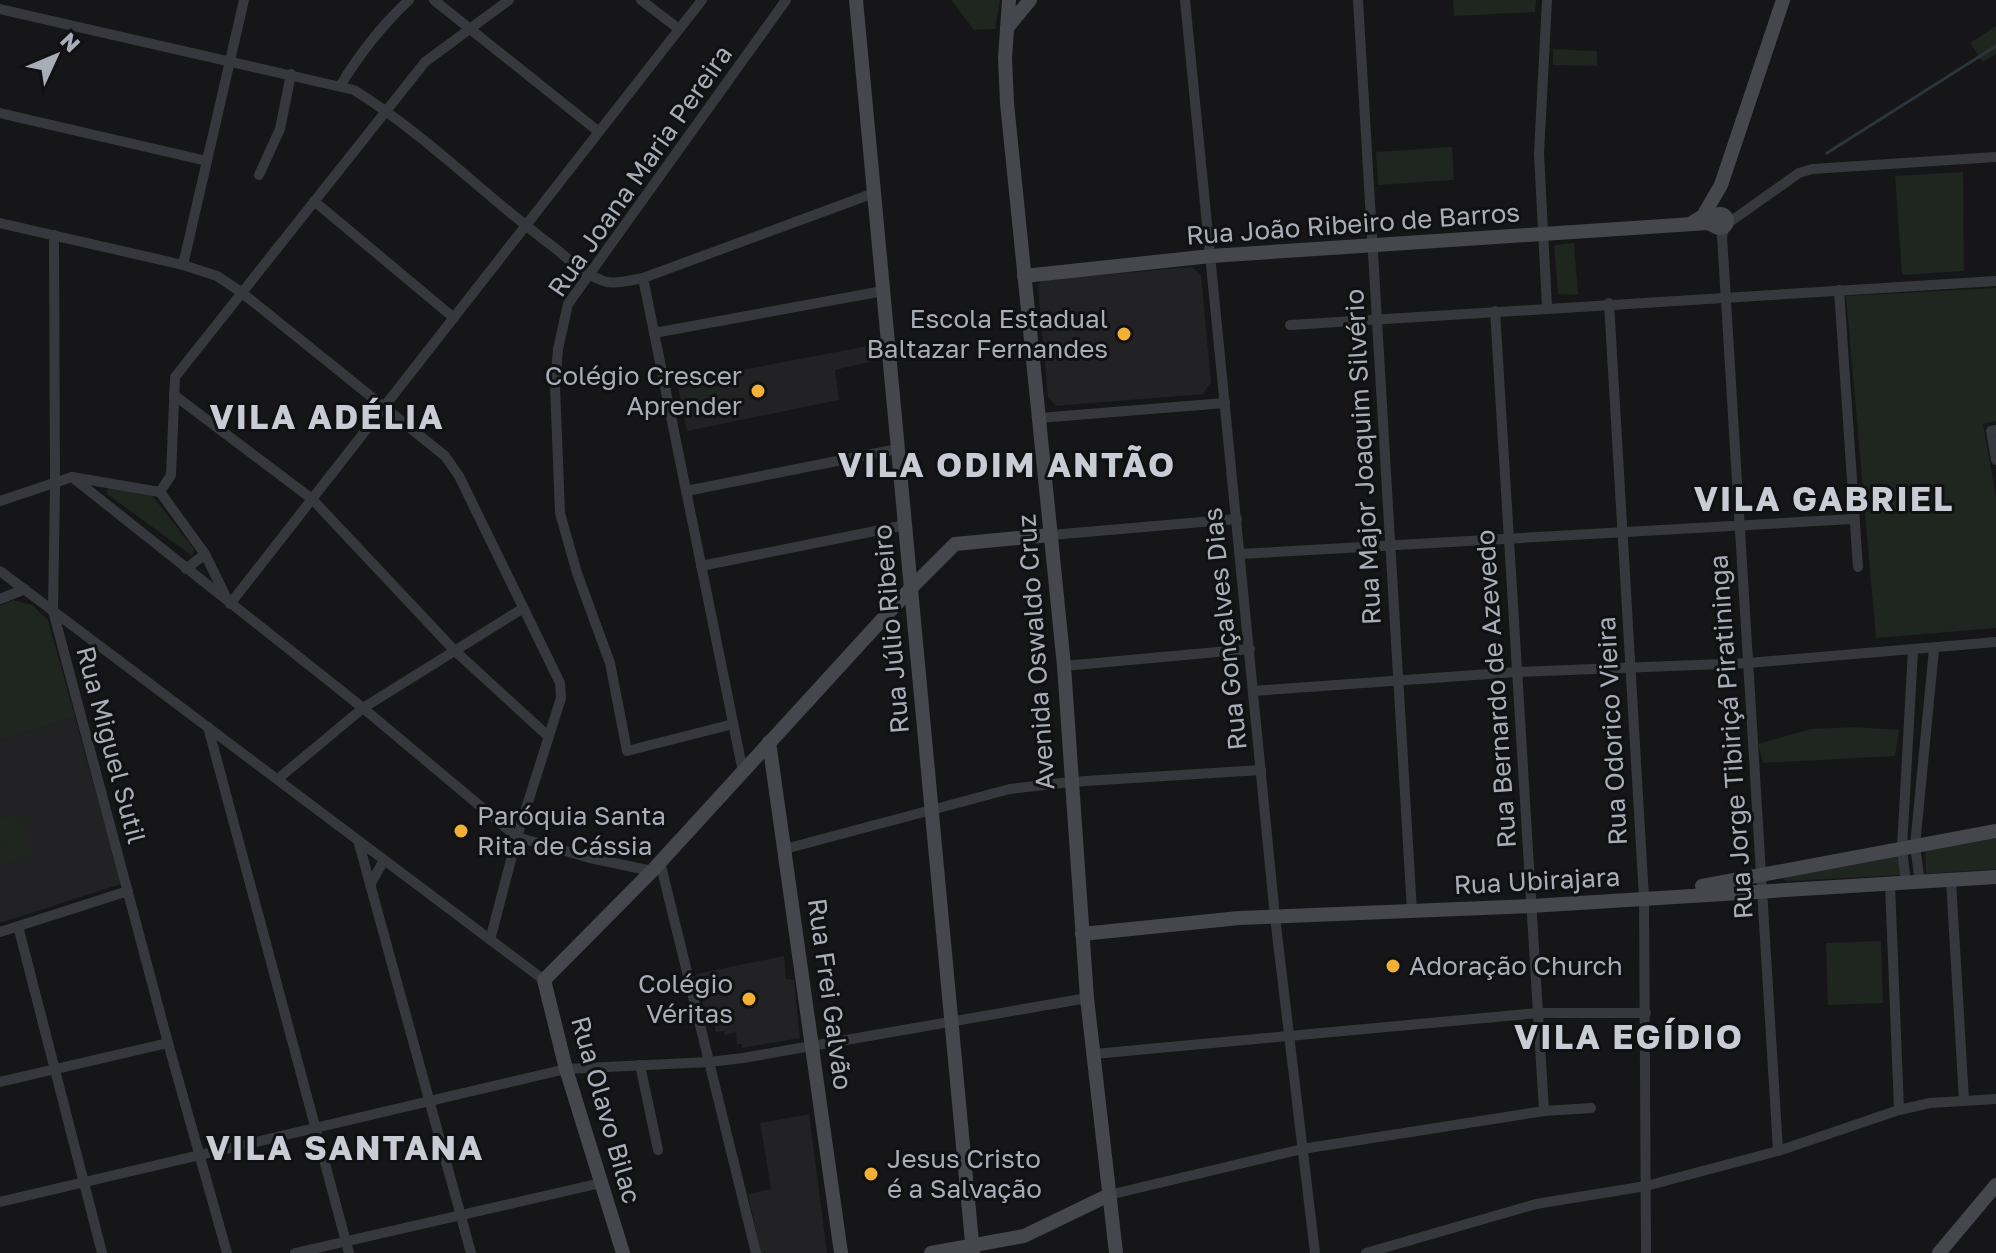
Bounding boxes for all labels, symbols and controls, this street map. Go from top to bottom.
north arrow [16,16,96,96]
text: N [55,26,86,57]
street label: Rua Joana Maria Pereira [541,39,738,302]
street label: Rua João Ribeiro de Barros [1185,196,1521,251]
street label: Rua Major Joaquim Silvério [1338,288,1387,626]
place label: Escola Estadual Baltazar Fernandes [866,303,1108,364]
marker: Escola Estadual Baltazar Fernandes [1115,325,1133,343]
place label: Colégio Crescer Aprender [545,360,742,421]
marker: Colégio Crescer Aprender [749,382,767,400]
district label: VILA ADÉLIA [209,396,445,436]
district label: VILA ODIM ANTÃO [838,444,1176,484]
district label: VILA GABRIEL [1694,478,1954,518]
street label: Rua Gonçalves Dias [1196,506,1253,752]
street label: Avenida Oswaldo Cruz [1010,513,1061,791]
street label: Rua Júlio Ribeiro [866,523,915,735]
street label: Rua Bernardo de Azevedo [1469,529,1522,849]
street label: Rua Jorge Tibiriçá Piratininga [1702,554,1759,920]
street label: Rua Odorico Vieira [1590,616,1633,846]
street label: Rua Miguel Sutil [70,643,153,847]
place label: Paróquia Santa Rita de Cássia [477,800,666,861]
marker: Paróquia Santa Rita de Cássia [452,822,470,840]
street label: Rua Ubirajara [1453,861,1621,900]
street label: Rua Frei Galvão [802,896,859,1092]
place label: Adoração Church [1409,950,1623,981]
marker: Adoração Church [1384,957,1402,975]
place label: Colégio Véritas [638,968,733,1029]
marker: Colégio Véritas [740,990,758,1008]
street label: Rua Olavo Bilac [565,1013,648,1207]
district label: VILA EGÍDIO [1514,1016,1744,1056]
district label: VILA SANTANA [206,1127,484,1167]
place label: Jesus Cristo é a Salvação [887,1143,1042,1204]
marker: Jesus Cristo é a Salvação [862,1165,880,1183]

